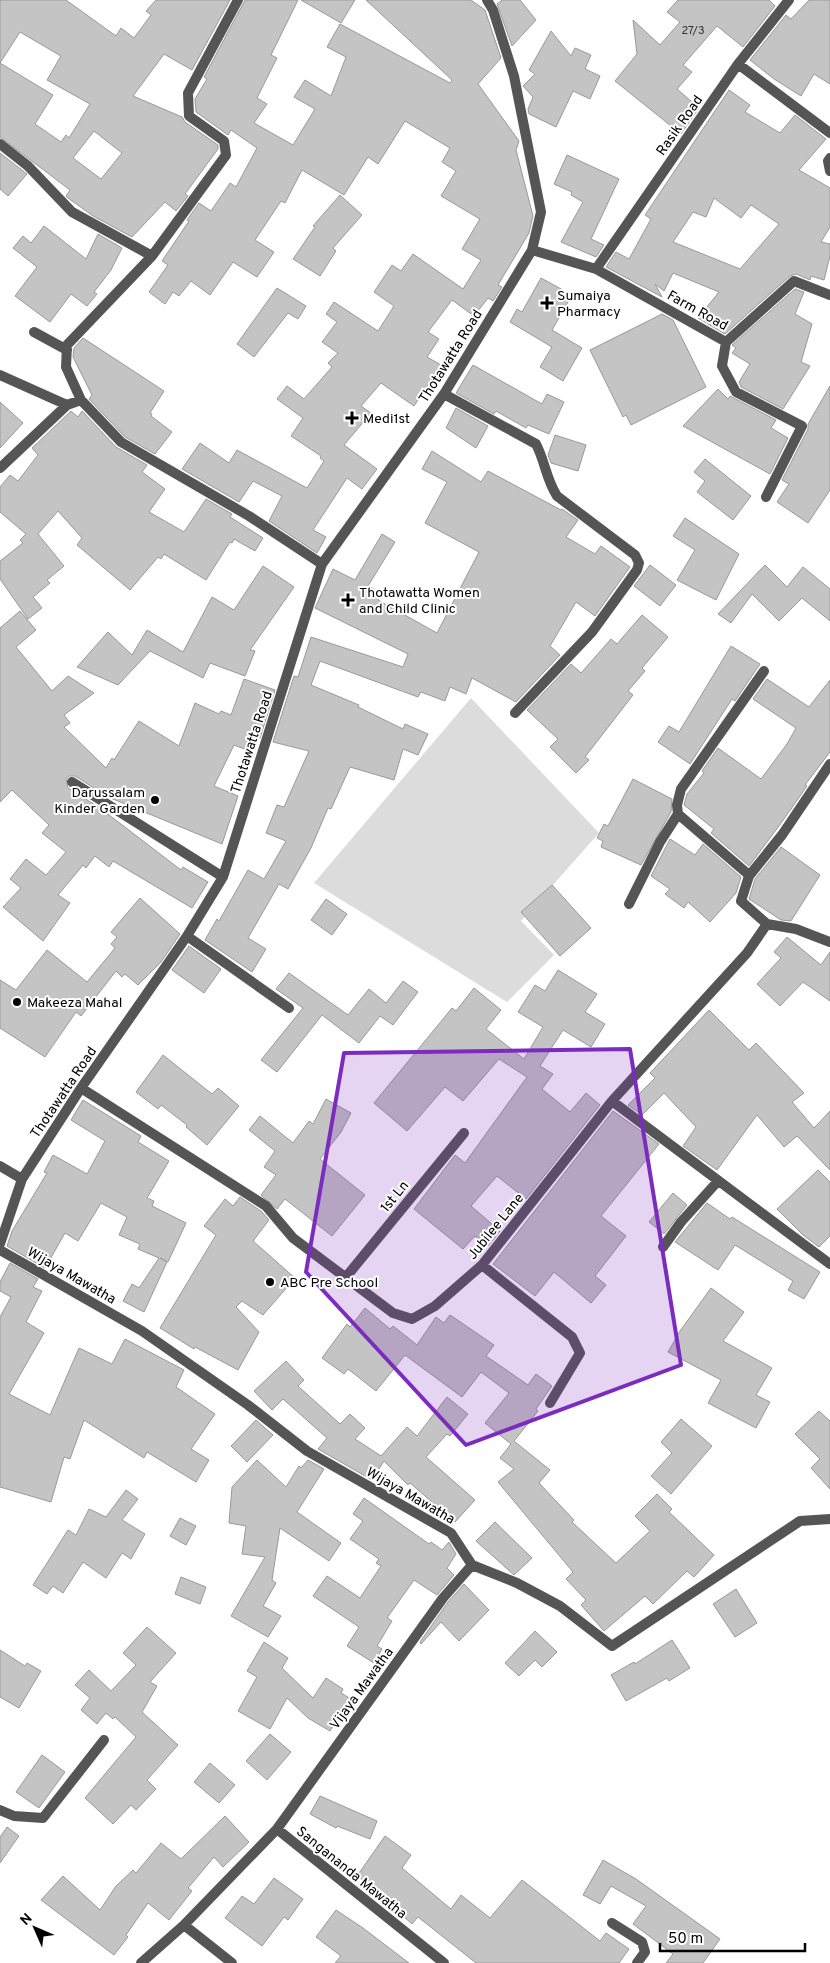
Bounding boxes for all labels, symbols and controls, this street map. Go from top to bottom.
house number: 27/3 [681,24,705,38]
street label: Rasik Road [653,92,707,159]
place label: Sumaiya Pharmacy [557,288,621,321]
street label: Farm Road [664,288,731,335]
marker: Sumaiya Pharmacy [541,297,553,309]
street label: Thotawatta Road [416,307,487,407]
marker: Medi1st [345,411,359,425]
place label: Medi1st [363,411,410,428]
place label: Thotawatta Women and Child Clinic [359,585,480,618]
marker: Thotawatta Women and Child Clinic [341,593,355,607]
street label: Thotawatta Road [228,689,277,796]
place label: Darussalam Kinder Garden [54,785,145,818]
marker: Darussalam Kinder Garden [149,794,161,806]
place label: Makeeza Mahal [27,995,122,1012]
marker: Makeeza Mahal [11,996,23,1008]
street label: Thotawatta Road [27,1044,101,1142]
street label: 1st Ln [377,1178,413,1216]
street label: Jubilee Lane [464,1190,528,1263]
street label: Wijaya Mawatha [24,1244,119,1309]
place label: ABC Pre School [280,1275,378,1292]
marker: ABC Pre School [264,1276,276,1288]
street label: Wijaya Mawatha [363,1464,458,1529]
street label: Vijaya Mawatha [327,1645,398,1733]
street label: Sangananda Mawatha [292,1823,410,1923]
north arrow [10,1903,60,1953]
text: N [17,1910,36,1929]
scale bar [660,1920,805,1952]
text: 50 m [668,1930,703,1949]

